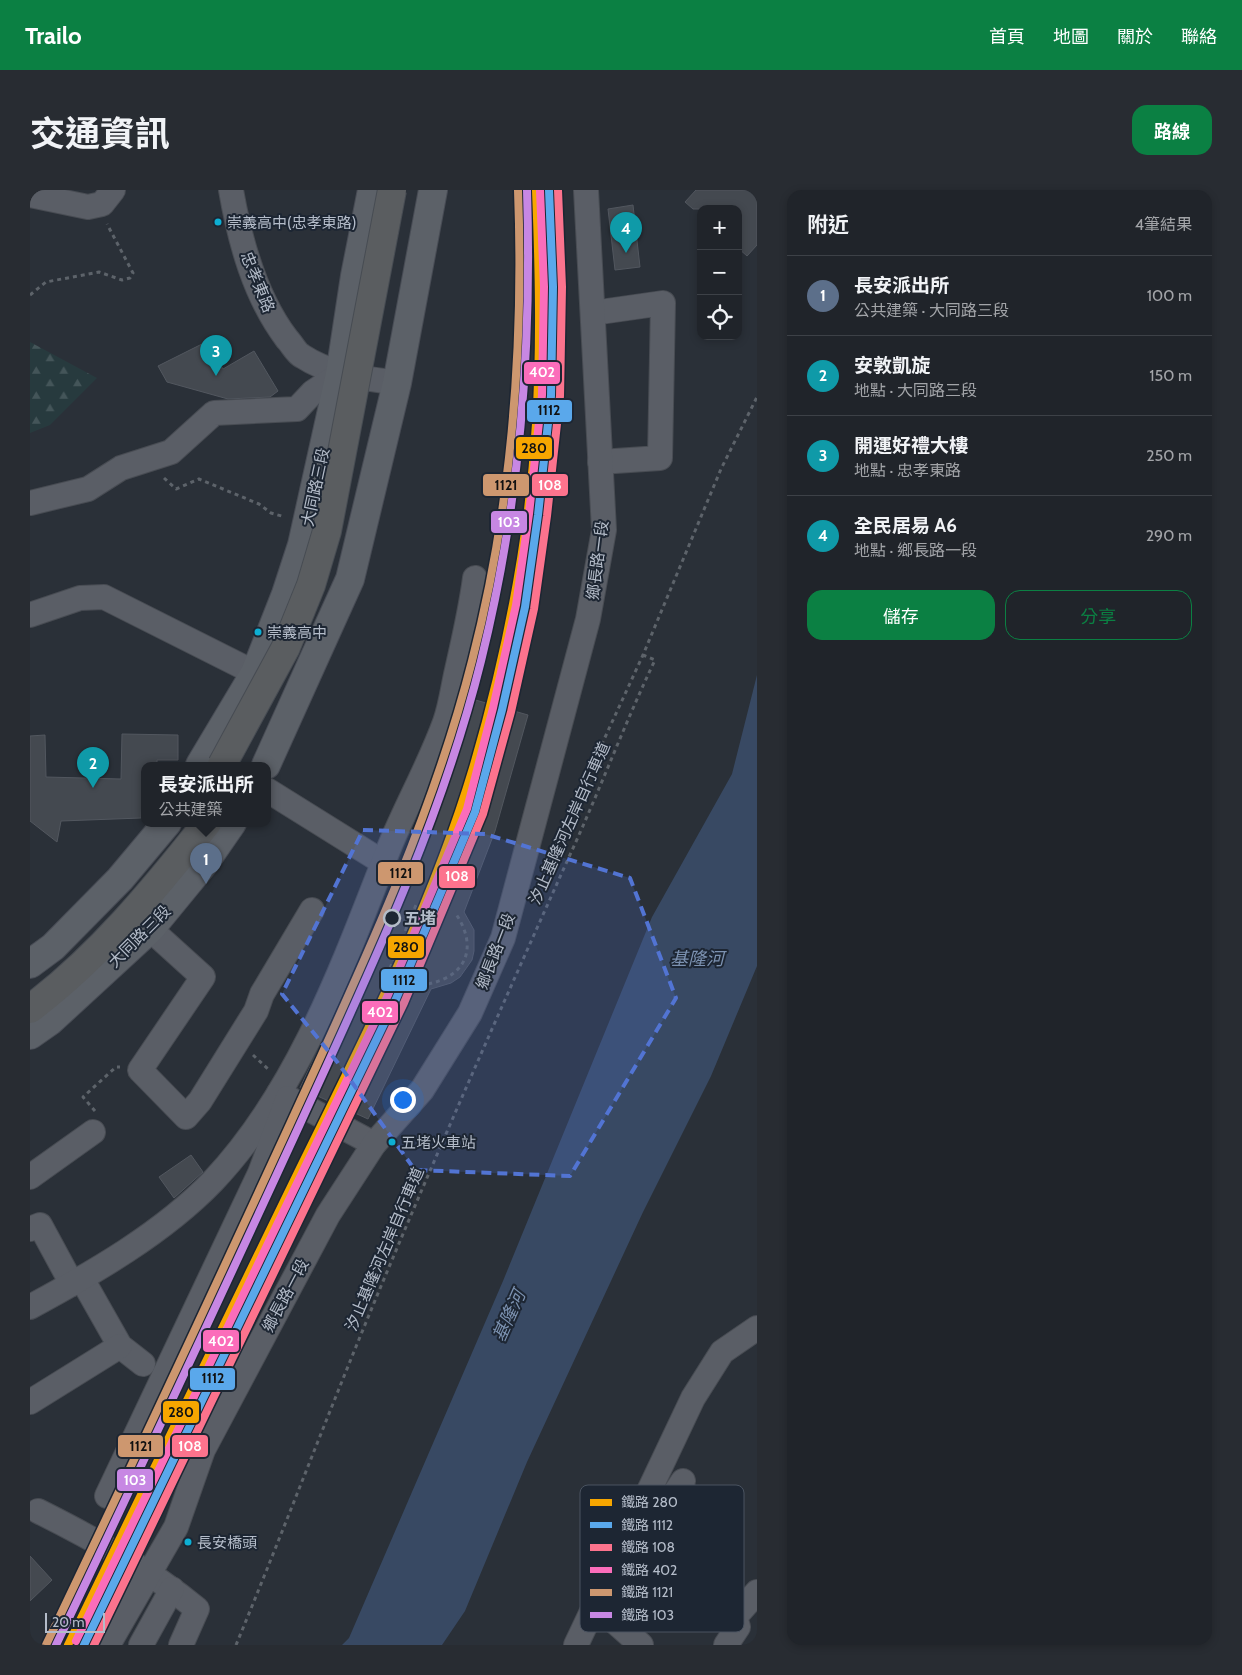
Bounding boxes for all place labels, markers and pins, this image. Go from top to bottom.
pin: 4 [610,212,642,253]
place label: 崇義高中(忠孝東路) [227,214,356,232]
marker: 崇義高中(忠孝東路) [213,217,223,227]
pin: 3 [200,335,232,376]
place label: 崇義高中 [267,624,327,642]
marker: 崇義高中 [253,627,263,637]
pin: 2 [77,747,109,788]
pin: 1 [190,843,222,884]
marker: 五堵 [383,909,401,927]
place label: 五堵 [404,909,436,928]
place label: 五堵火車站 [401,1134,476,1152]
marker: 五堵火車站 [387,1137,397,1147]
place label: 長安橋頭 [197,1534,257,1552]
marker: 長安橋頭 [183,1537,193,1547]

